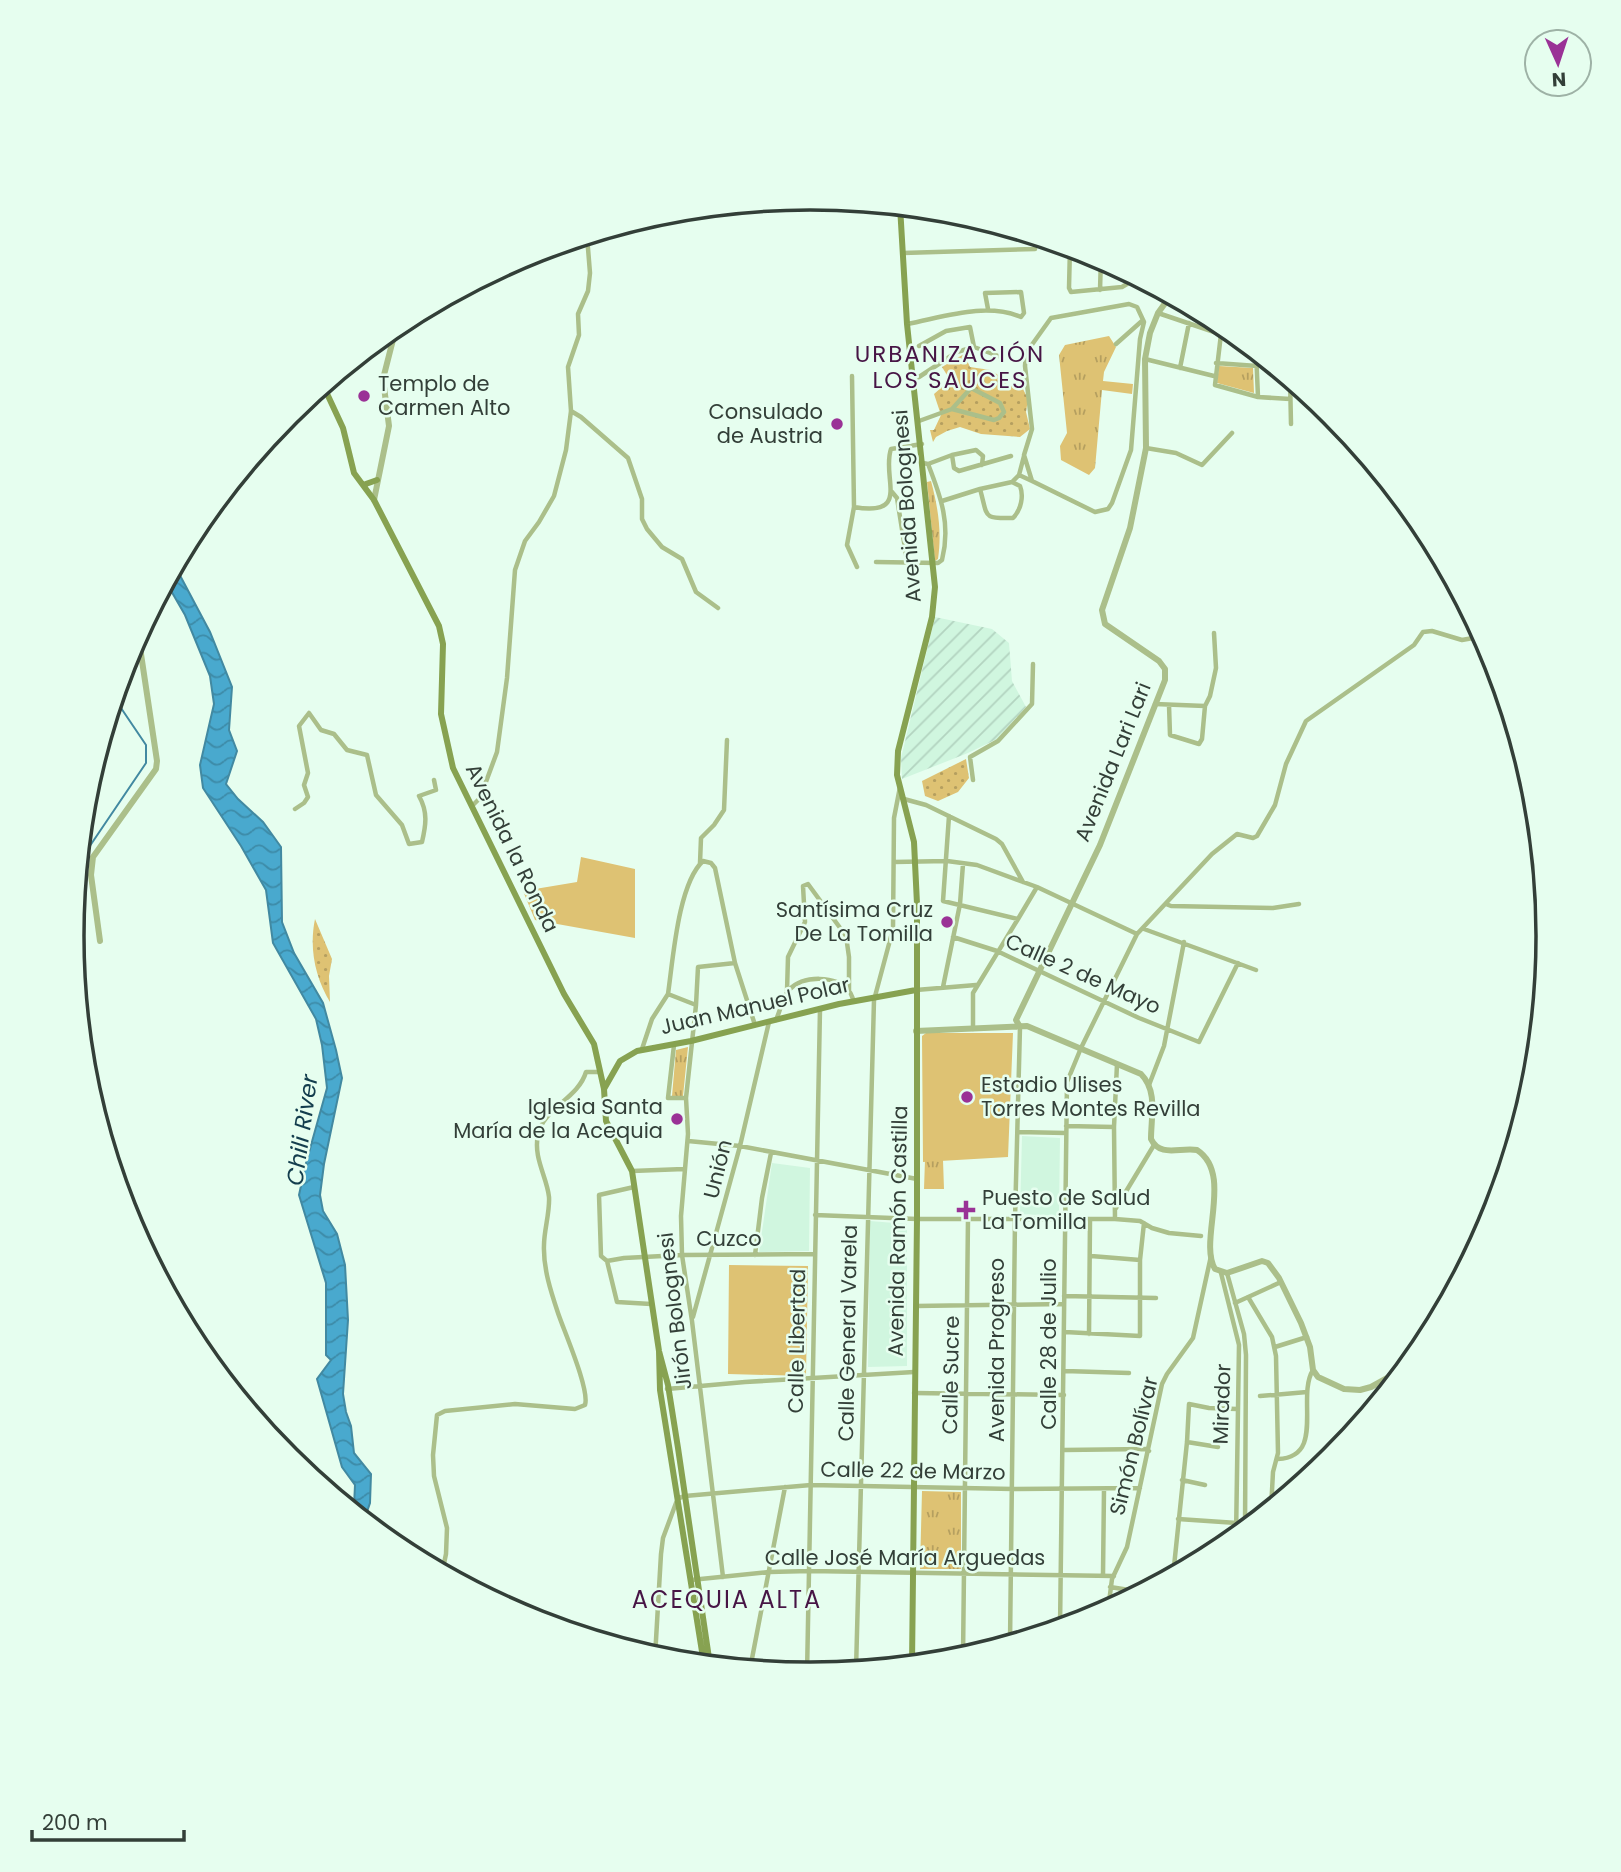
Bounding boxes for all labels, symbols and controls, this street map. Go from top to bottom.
north arrow [1523,28,1593,98]
text: N [1551,66,1567,93]
district label: URBANIZACIÓN LOS SAUCES [855,338,1045,396]
place label: Templo de Carmen Alto [378,369,510,422]
marker: Templo de Carmen Alto [356,388,372,404]
place label: Consulado de Austria [709,397,823,450]
street label: Avenida Bolognesi [885,409,928,603]
marker: Consulado de Austria [829,416,845,432]
street label: Avenida Lari Lari [1067,678,1158,846]
street label: Avenida la Ronda [459,758,566,937]
place label: Santísima Cruz De La Tomilla [776,895,933,948]
marker: Santísima Cruz De La Tomilla [939,914,955,930]
street label: Calle 2 de Mayo [1001,926,1166,1021]
street label: Juan Manuel Polar [657,970,853,1041]
place label: Estadio Ulises Torres Montes Revilla [981,1070,1201,1123]
water label: Chili River [278,1071,326,1188]
marker: Estadio Ulises Torres Montes Revilla [959,1089,975,1105]
place label: Iglesia Santa María de la Acequia [453,1092,663,1145]
street label: Avenida Ramón Castilla [881,1105,914,1357]
marker: Iglesia Santa María de la Acequia [669,1111,685,1127]
street label: Unión [696,1136,739,1201]
place label: Puesto de Salud La Tomilla [982,1183,1150,1236]
marker: Puesto de Salud La Tomilla [956,1200,976,1220]
street label: Cuzco [696,1224,762,1253]
street label: Calle General Varela [831,1224,864,1442]
street label: Jirón Bolognesi [650,1231,699,1391]
street label: Avenida Progreso [982,1258,1011,1442]
street label: Calle 28 de Julio [1034,1258,1063,1430]
street label: Calle Libertad [781,1268,812,1414]
street label: Calle Sucre [935,1315,966,1435]
street label: Mirador [1206,1363,1237,1445]
street label: Simón Bolívar [1102,1373,1165,1518]
street label: Calle 22 de Marzo [820,1454,1006,1487]
street label: Calle José María Arguedas [765,1543,1045,1572]
district label: ACEQUIA ALTA [632,1583,822,1616]
scale bar [32,1798,184,1842]
text: 200 m [42,1808,108,1837]

